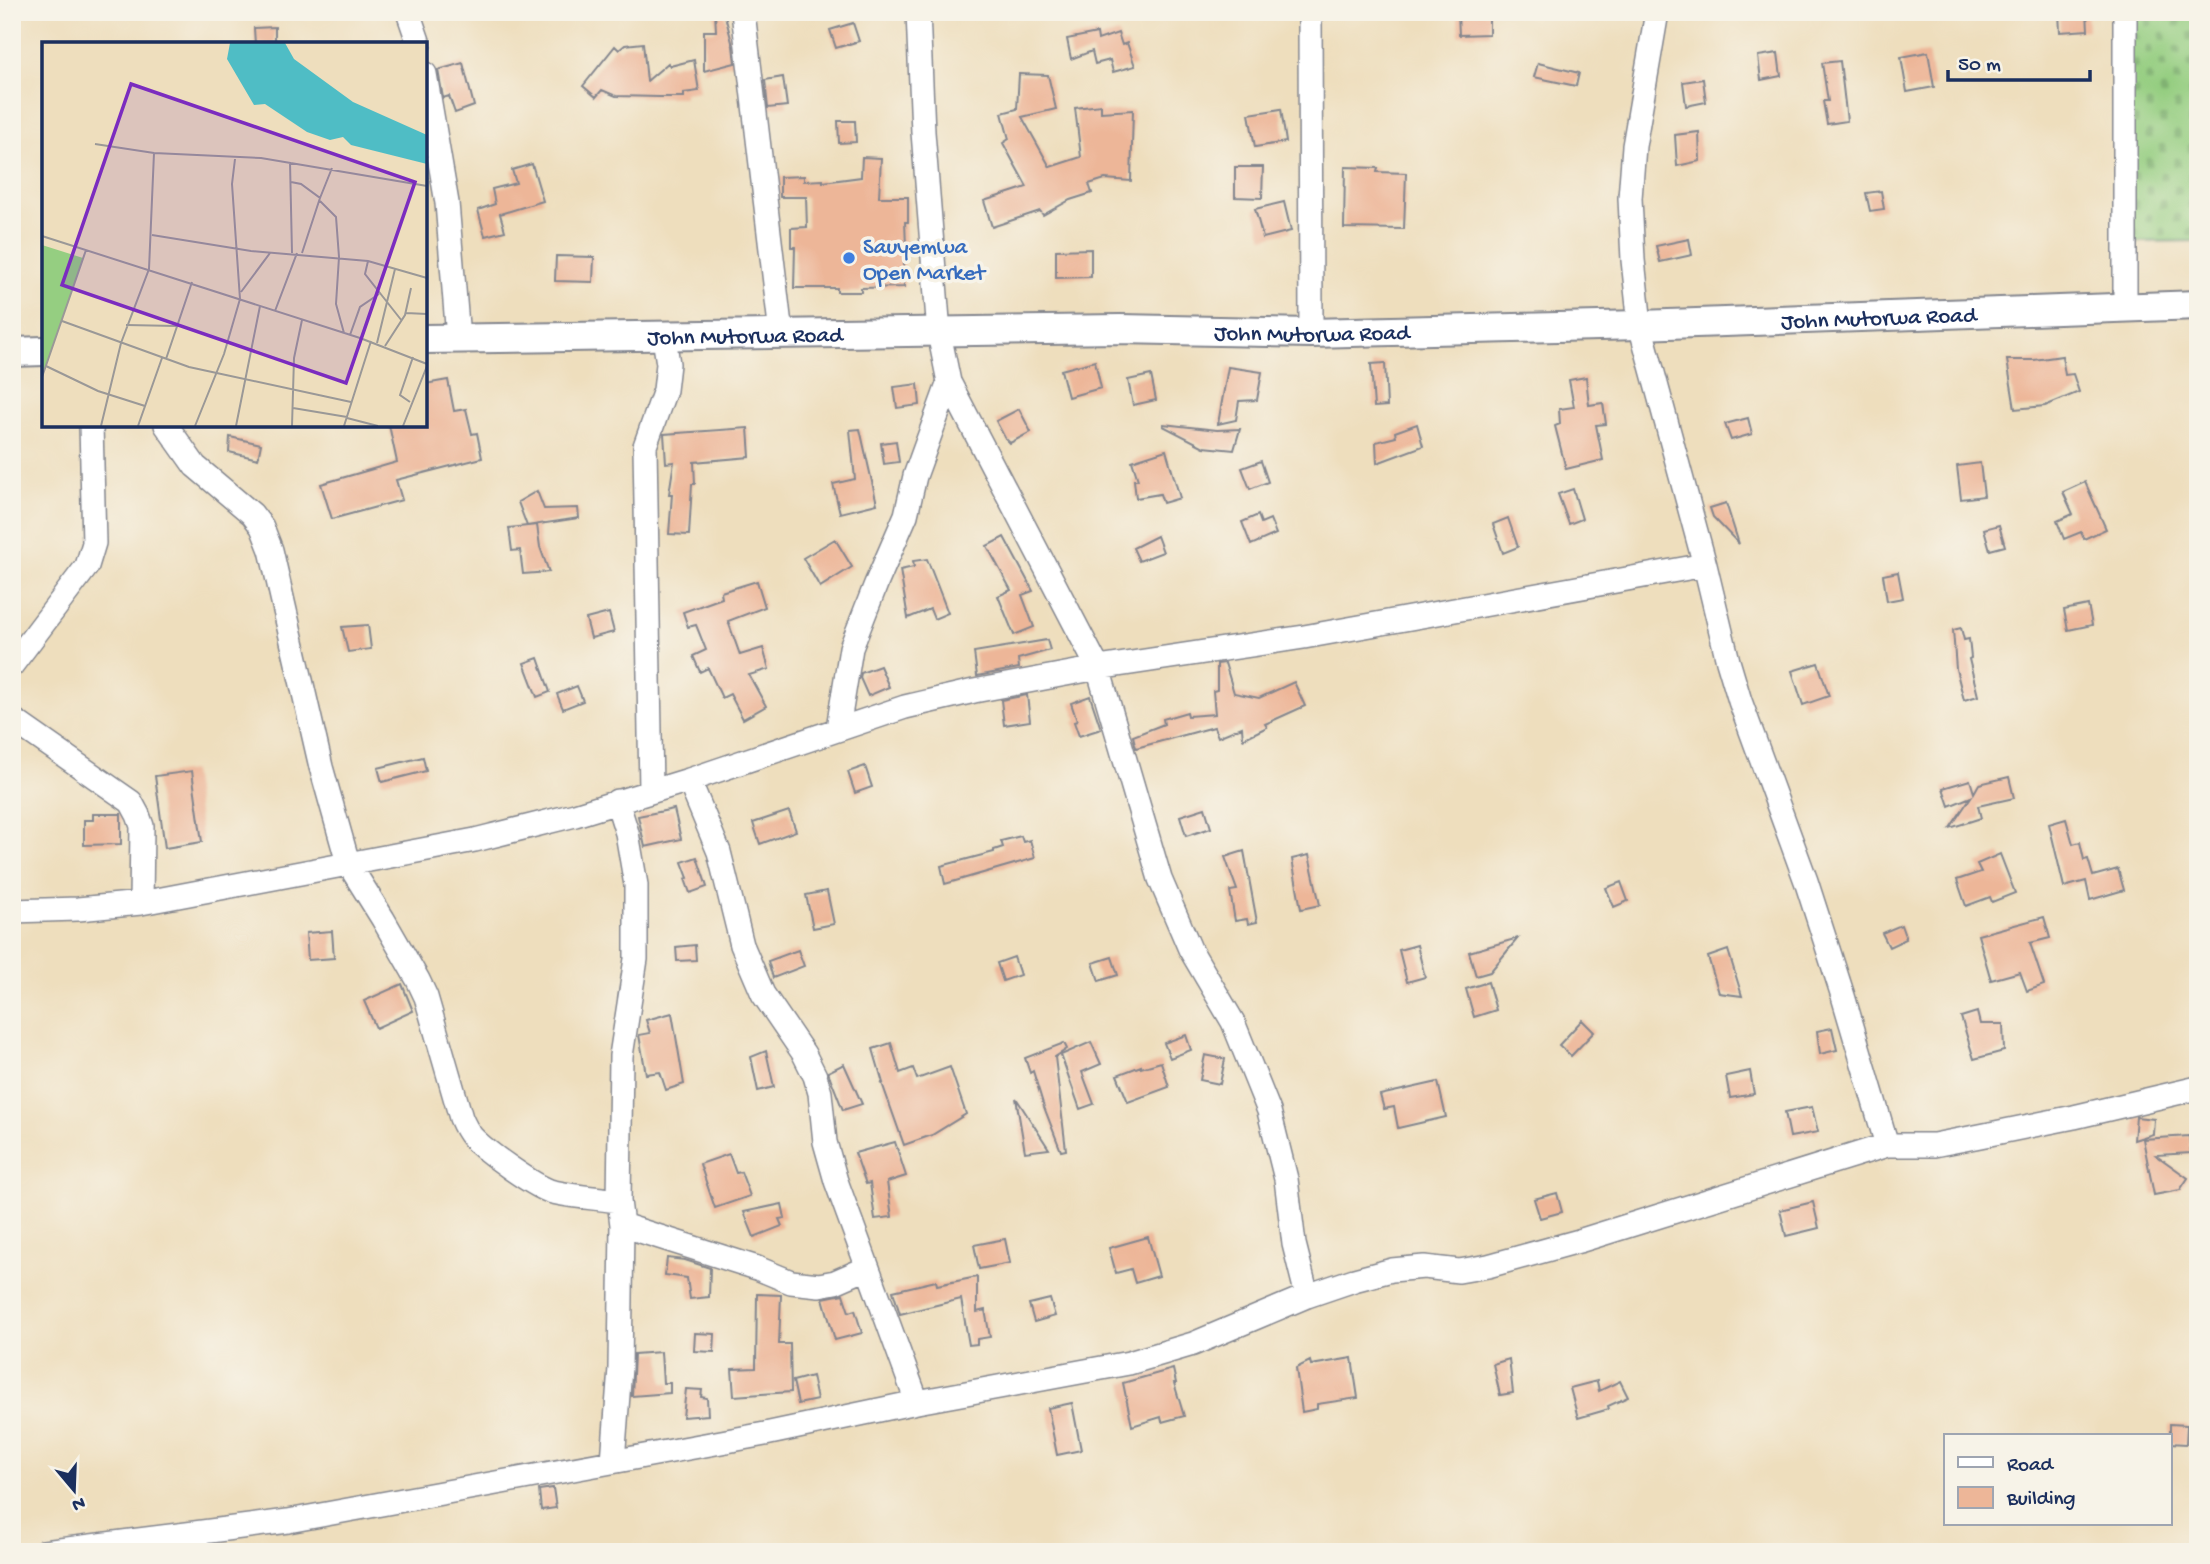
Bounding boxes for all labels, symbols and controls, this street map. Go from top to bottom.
scale bar [1948,38,2089,82]
inset map [42,42,427,427]
text: 50 m [1958,54,2001,79]
place label: Sauyemwa Open Market [863,235,986,288]
marker: Sauyemwa Open Market [841,250,857,266]
street label: John Mutorwa Road [1781,303,1978,337]
street label: John Mutorwa Road [1214,321,1412,350]
street label: John Mutorwa Road [647,323,844,353]
legend [1944,1434,2172,1526]
text: Road [2007,1454,2055,1479]
north arrow [38,1456,108,1526]
text: Building [2006,1488,2076,1513]
text: N [69,1490,88,1516]

